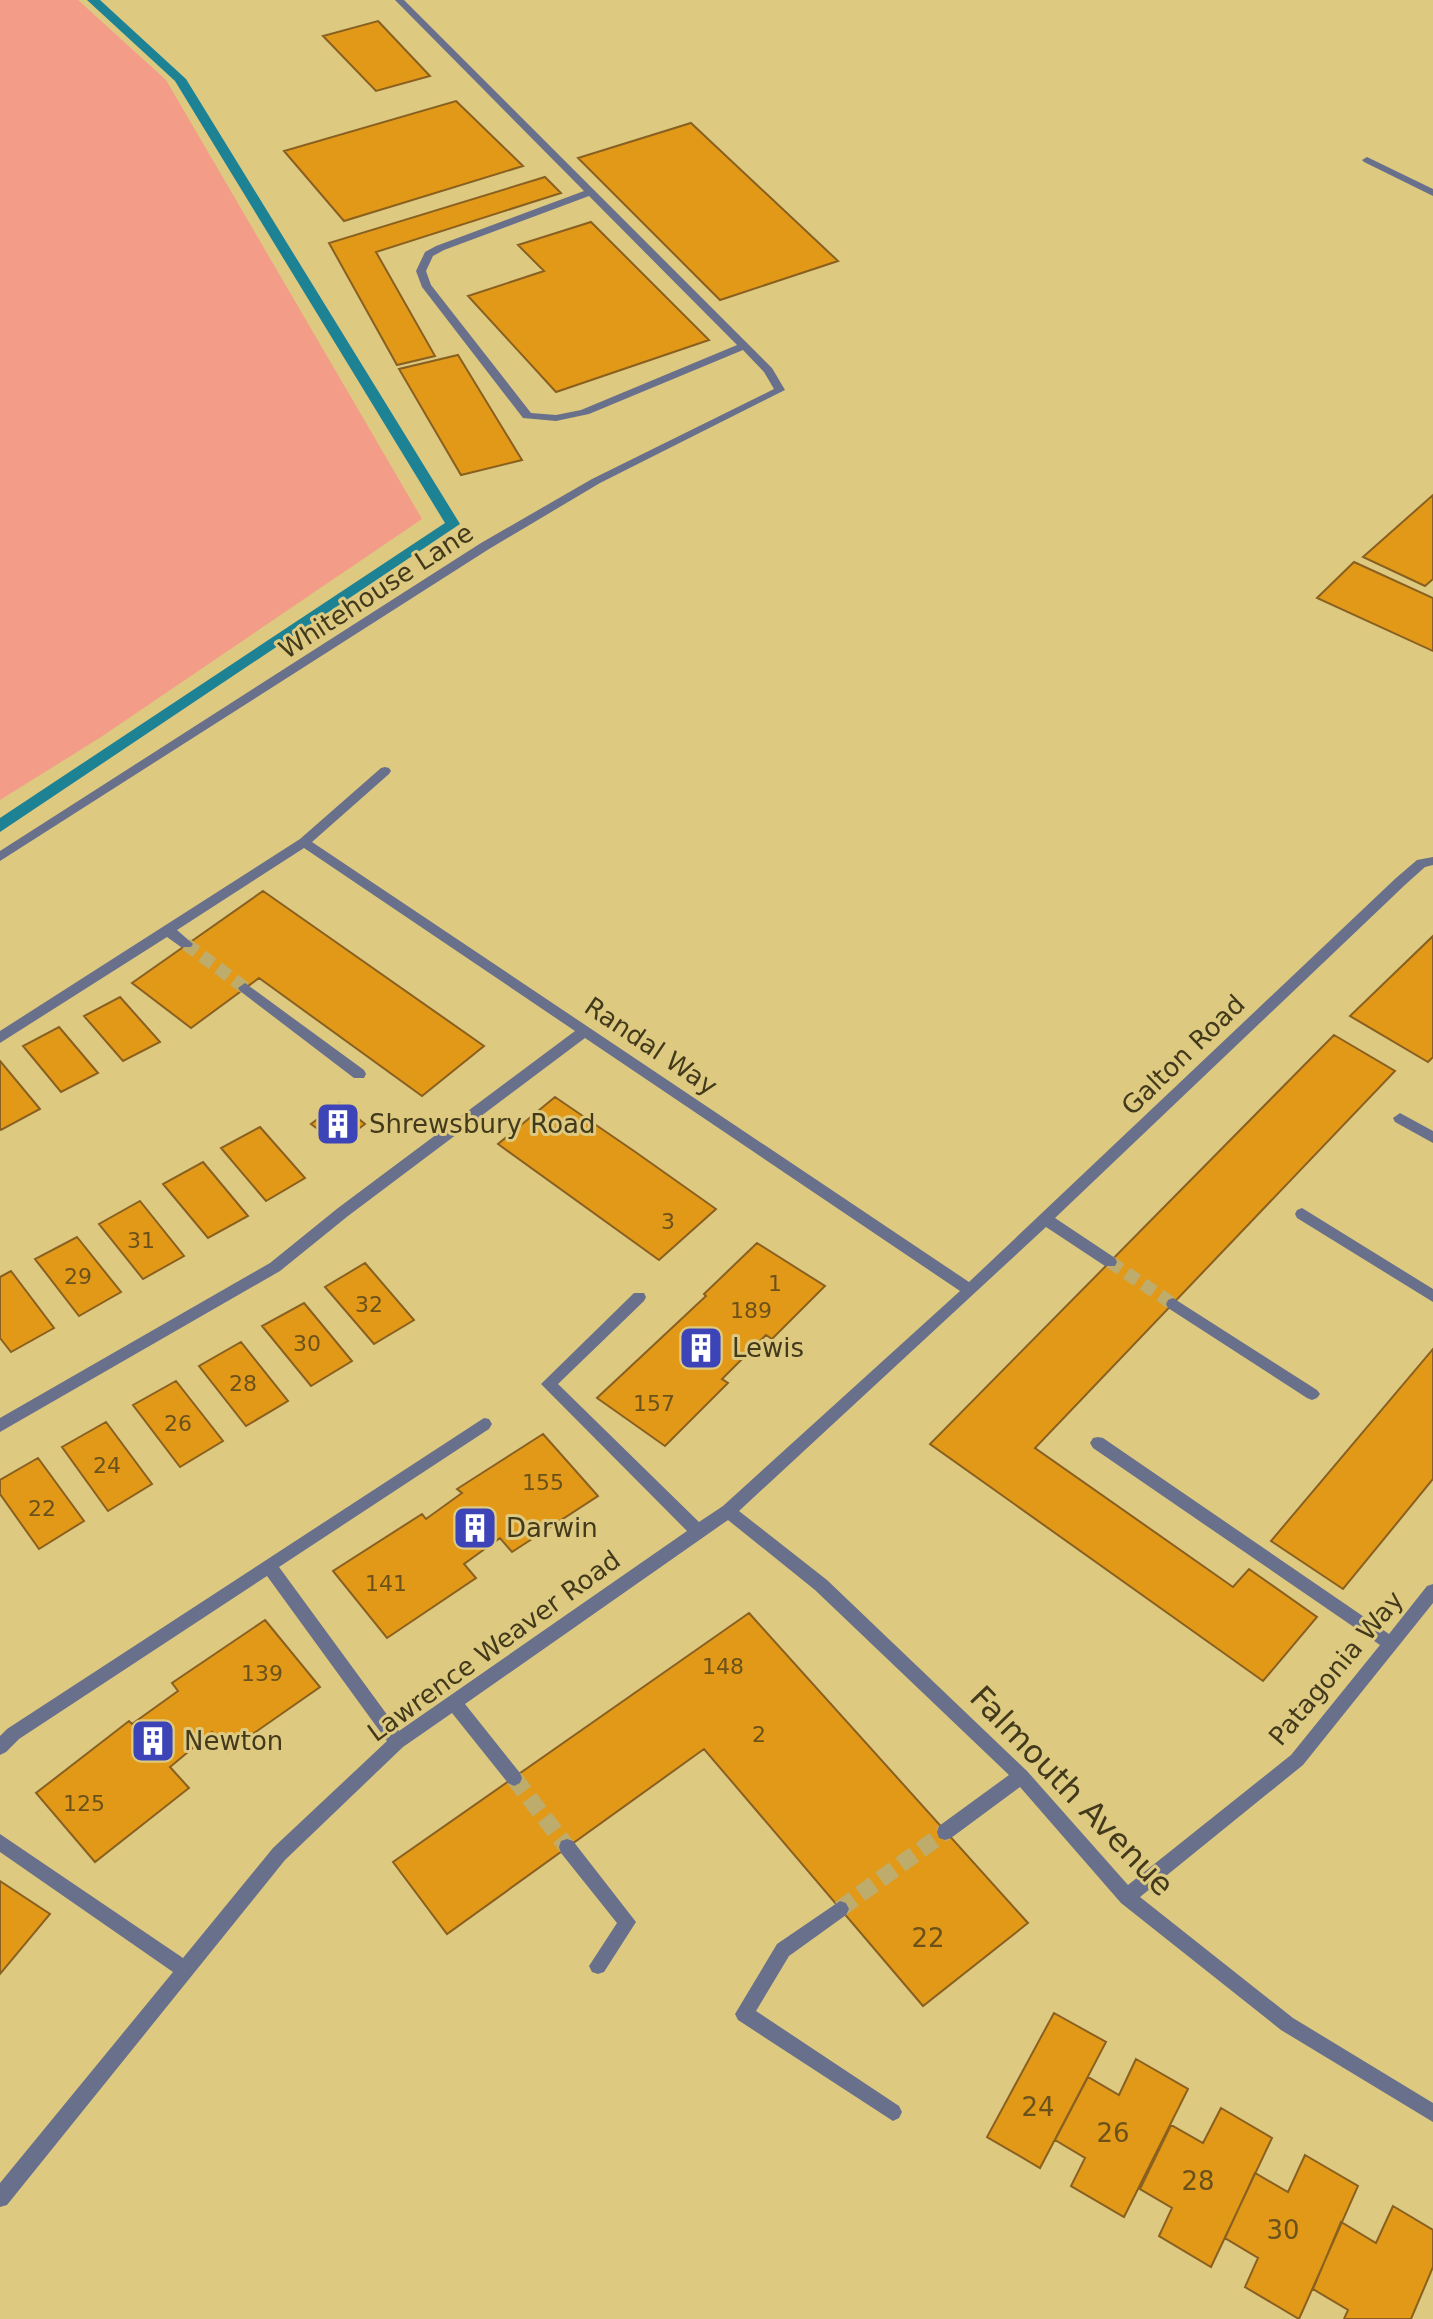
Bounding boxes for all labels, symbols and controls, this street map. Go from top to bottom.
street label: Whitehouse Lane [273,517,479,665]
street label: Galton Road [1115,989,1251,1121]
street label: Randal Way [579,991,723,1101]
building icon: Shrewsbury Road [314,1100,362,1148]
place label: Shrewsbury Road [369,1109,595,1139]
house number: 3 [661,1209,675,1234]
house number: 31 [127,1228,155,1253]
house number: 29 [64,1264,92,1289]
house number: 1 [768,1271,782,1296]
house number: 32 [355,1292,383,1317]
house number: 189 [730,1298,772,1323]
building icon: Lewis [677,1324,725,1372]
house number: 30 [293,1331,321,1356]
place label: Lewis [732,1333,804,1363]
house number: 28 [229,1371,257,1396]
house number: 157 [633,1391,675,1416]
house number: 26 [164,1411,192,1436]
house number: 24 [93,1453,121,1478]
house number: 155 [522,1470,564,1495]
house number: 22 [28,1496,56,1521]
building icon: Darwin [451,1504,499,1552]
place label: Darwin [506,1513,598,1543]
street label: Lawrence Weaver Road [362,1544,626,1748]
house number: 141 [365,1571,407,1596]
street label: Patagonia Way [1263,1585,1409,1751]
house number: 148 [702,1654,744,1679]
house number: 139 [241,1661,283,1686]
street label: Falmouth Avenue [962,1678,1182,1904]
building icon: Newton [129,1717,177,1765]
house number: 2 [752,1722,766,1747]
place label: Newton [184,1726,283,1756]
house number: 125 [63,1791,105,1816]
house number: 22 [911,1923,945,1953]
house number: 24 [1021,2092,1055,2122]
house number: 26 [1096,2118,1130,2148]
house number: 28 [1181,2166,1215,2196]
house number: 30 [1266,2215,1300,2245]

